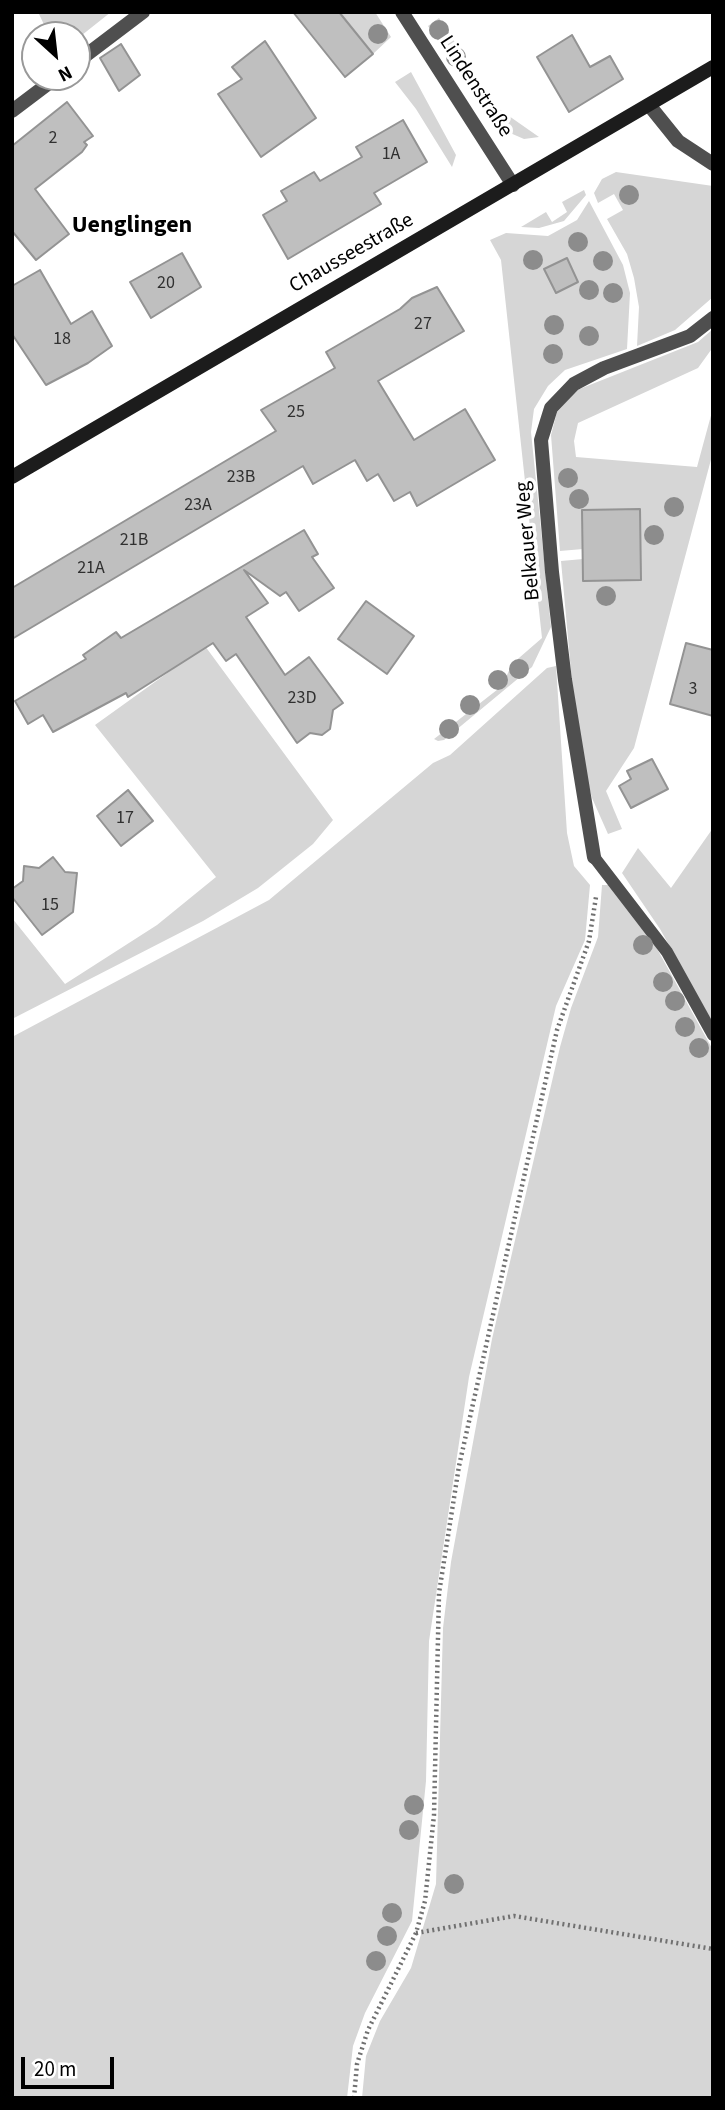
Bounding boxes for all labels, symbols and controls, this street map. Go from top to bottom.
north arrow [21,21,91,91]
street label: Lindenstraße [433,32,517,142]
text: N [53,58,77,88]
house number: 2 [49,128,57,150]
house number: 1A [382,144,400,166]
street label: Chausseestraße [285,208,419,300]
district label: Uenglingen [72,213,192,241]
house number: 20 [157,273,175,295]
house number: 27 [414,314,432,336]
house number: 18 [53,329,71,351]
house number: 25 [287,402,305,424]
house number: 23B [227,467,255,489]
street label: Belkauer Weg [511,480,547,602]
house number: 23A [184,495,212,517]
house number: 21B [120,530,148,552]
house number: 21A [77,558,105,580]
house number: 3 [689,679,697,701]
house number: 23D [288,688,316,710]
house number: 17 [116,808,134,830]
house number: 15 [41,895,59,917]
scale bar [24,2044,117,2088]
text: 20 m [34,2054,76,2084]

